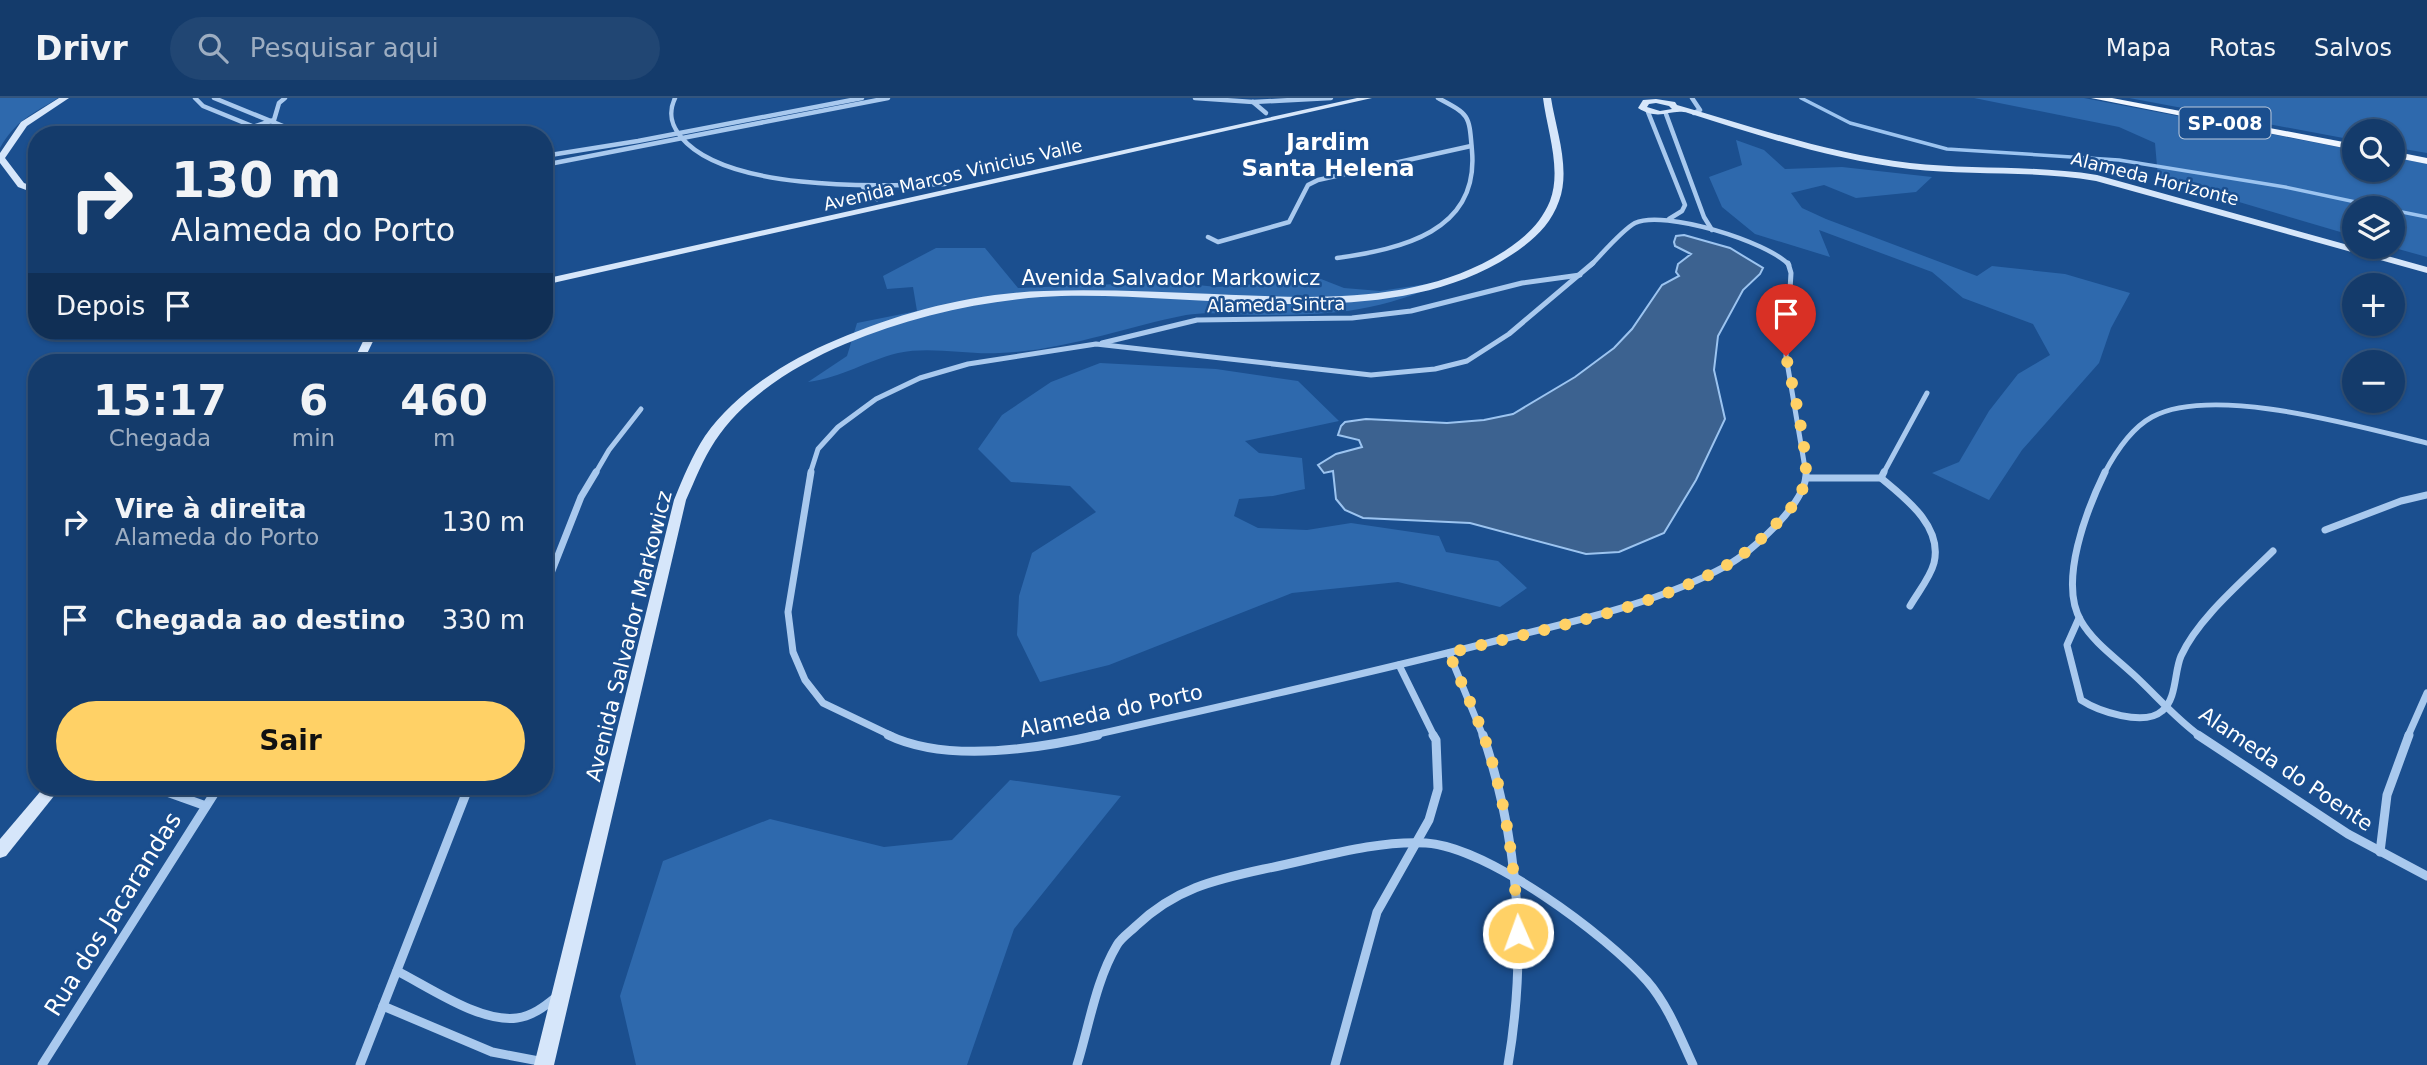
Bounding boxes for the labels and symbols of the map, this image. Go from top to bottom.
road number: SP-008 [2180,108,2270,139]
district label: Jardim Santa Helena [1241,129,1415,181]
street label: Avenida Marcos Vinicius Valle [821,134,1084,215]
street label: Alameda Horizonte [2069,148,2241,210]
street label: Avenida Salvador Markowicz [1022,266,1320,290]
pin [1756,284,1816,356]
street label: Alameda Sintra [1207,293,1345,316]
street label: Avenida Salvador Markowicz [581,488,677,784]
street label: Alameda do Porto [1017,680,1205,742]
street label: Alameda do Poente [2195,702,2377,836]
street label: Rua dos Jacarandas [39,807,187,1021]
position arrow [1481,896,1555,970]

